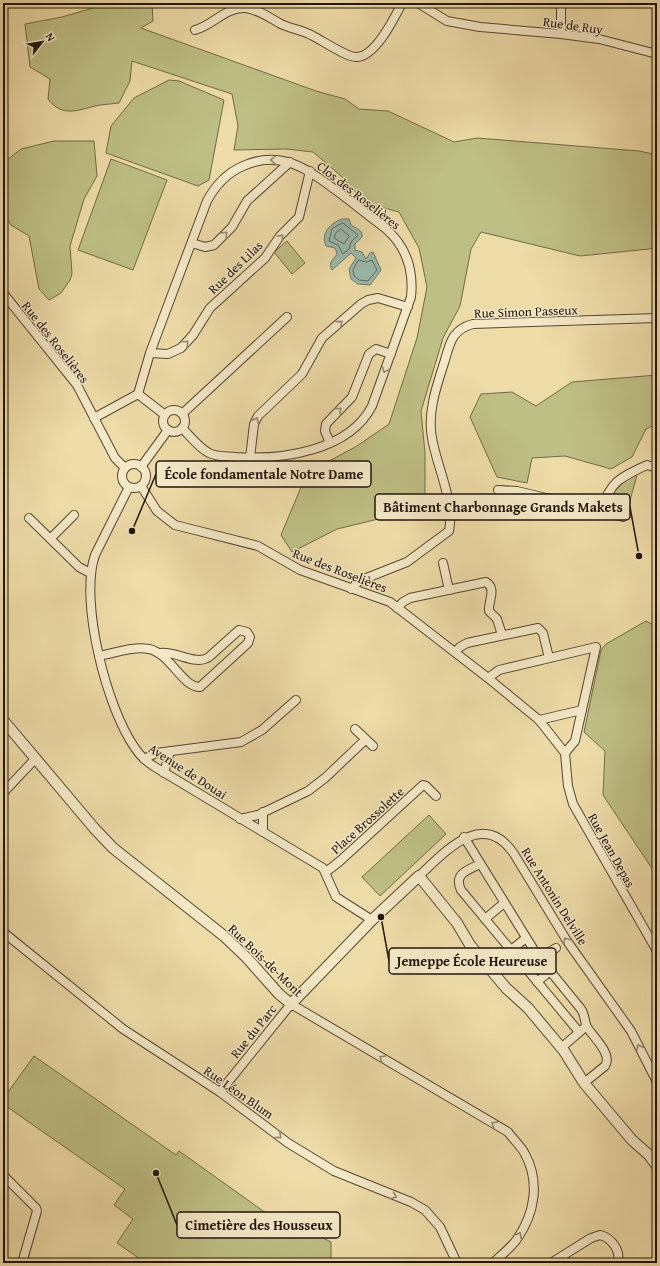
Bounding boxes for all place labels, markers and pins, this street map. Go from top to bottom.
callout: École fondamentale Notre Dame [156,461,371,487]
callout: Bâtiment Charbonnage Grands Makets [375,494,630,520]
callout: Jemeppe École Heureuse [389,948,556,974]
callout: Cimetière des Housseux [177,1212,340,1238]

